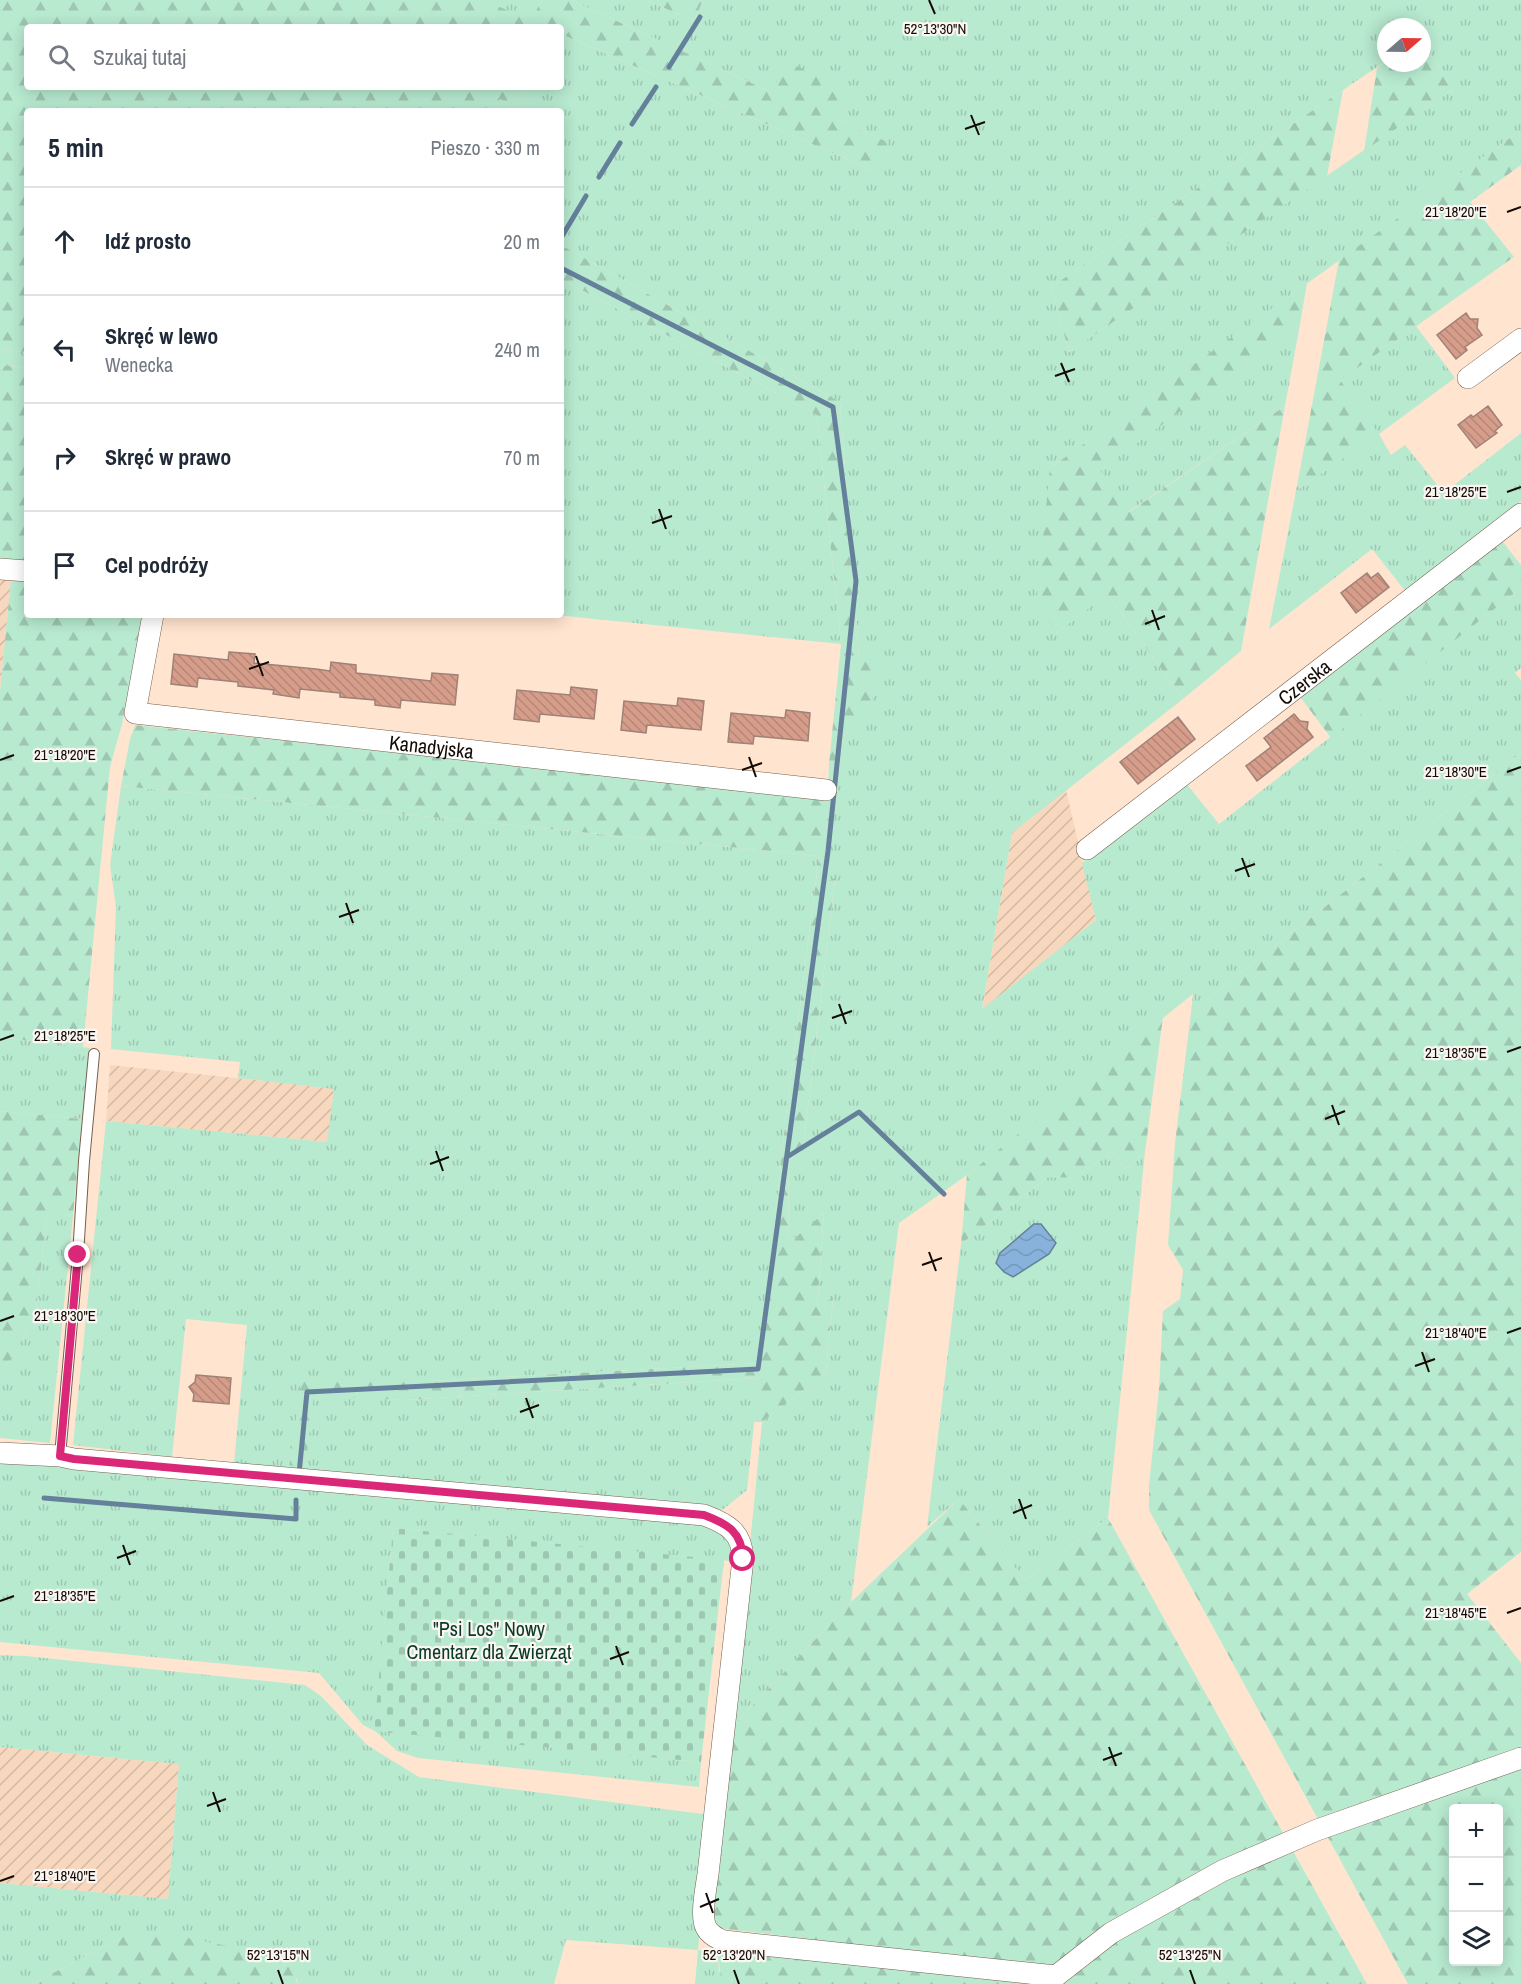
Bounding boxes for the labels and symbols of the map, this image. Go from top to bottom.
text: 52°13'30"N [904,18,966,39]
north arrow [1377,18,1431,72]
text: 21°18'20"E [1425,201,1487,222]
text: 21°18'25"E [1425,481,1487,502]
street label: Czerska [1272,653,1336,711]
street label: Kanadyjska [388,728,475,764]
text: 21°18'20"E [34,744,96,765]
text: 21°18'30"E [1425,761,1487,782]
text: 21°18'25"E [34,1025,96,1046]
text: 21°18'35"E [1425,1042,1487,1063]
route end [64,1241,90,1267]
text: 21°18'30"E [34,1305,96,1326]
text: 21°18'40"E [1425,1322,1487,1343]
route start [729,1545,755,1571]
text: 21°18'35"E [34,1585,96,1606]
text: 21°18'45"E [1425,1602,1487,1623]
park label: "Psi Los" Nowy Cmentarz dla Zwierząt [407,1615,572,1665]
text: 21°18'40"E [34,1865,96,1886]
text: 52°13'15"N [247,1944,309,1965]
text: 52°13'20"N [703,1944,765,1965]
text: 52°13'25"N [1159,1944,1221,1965]

